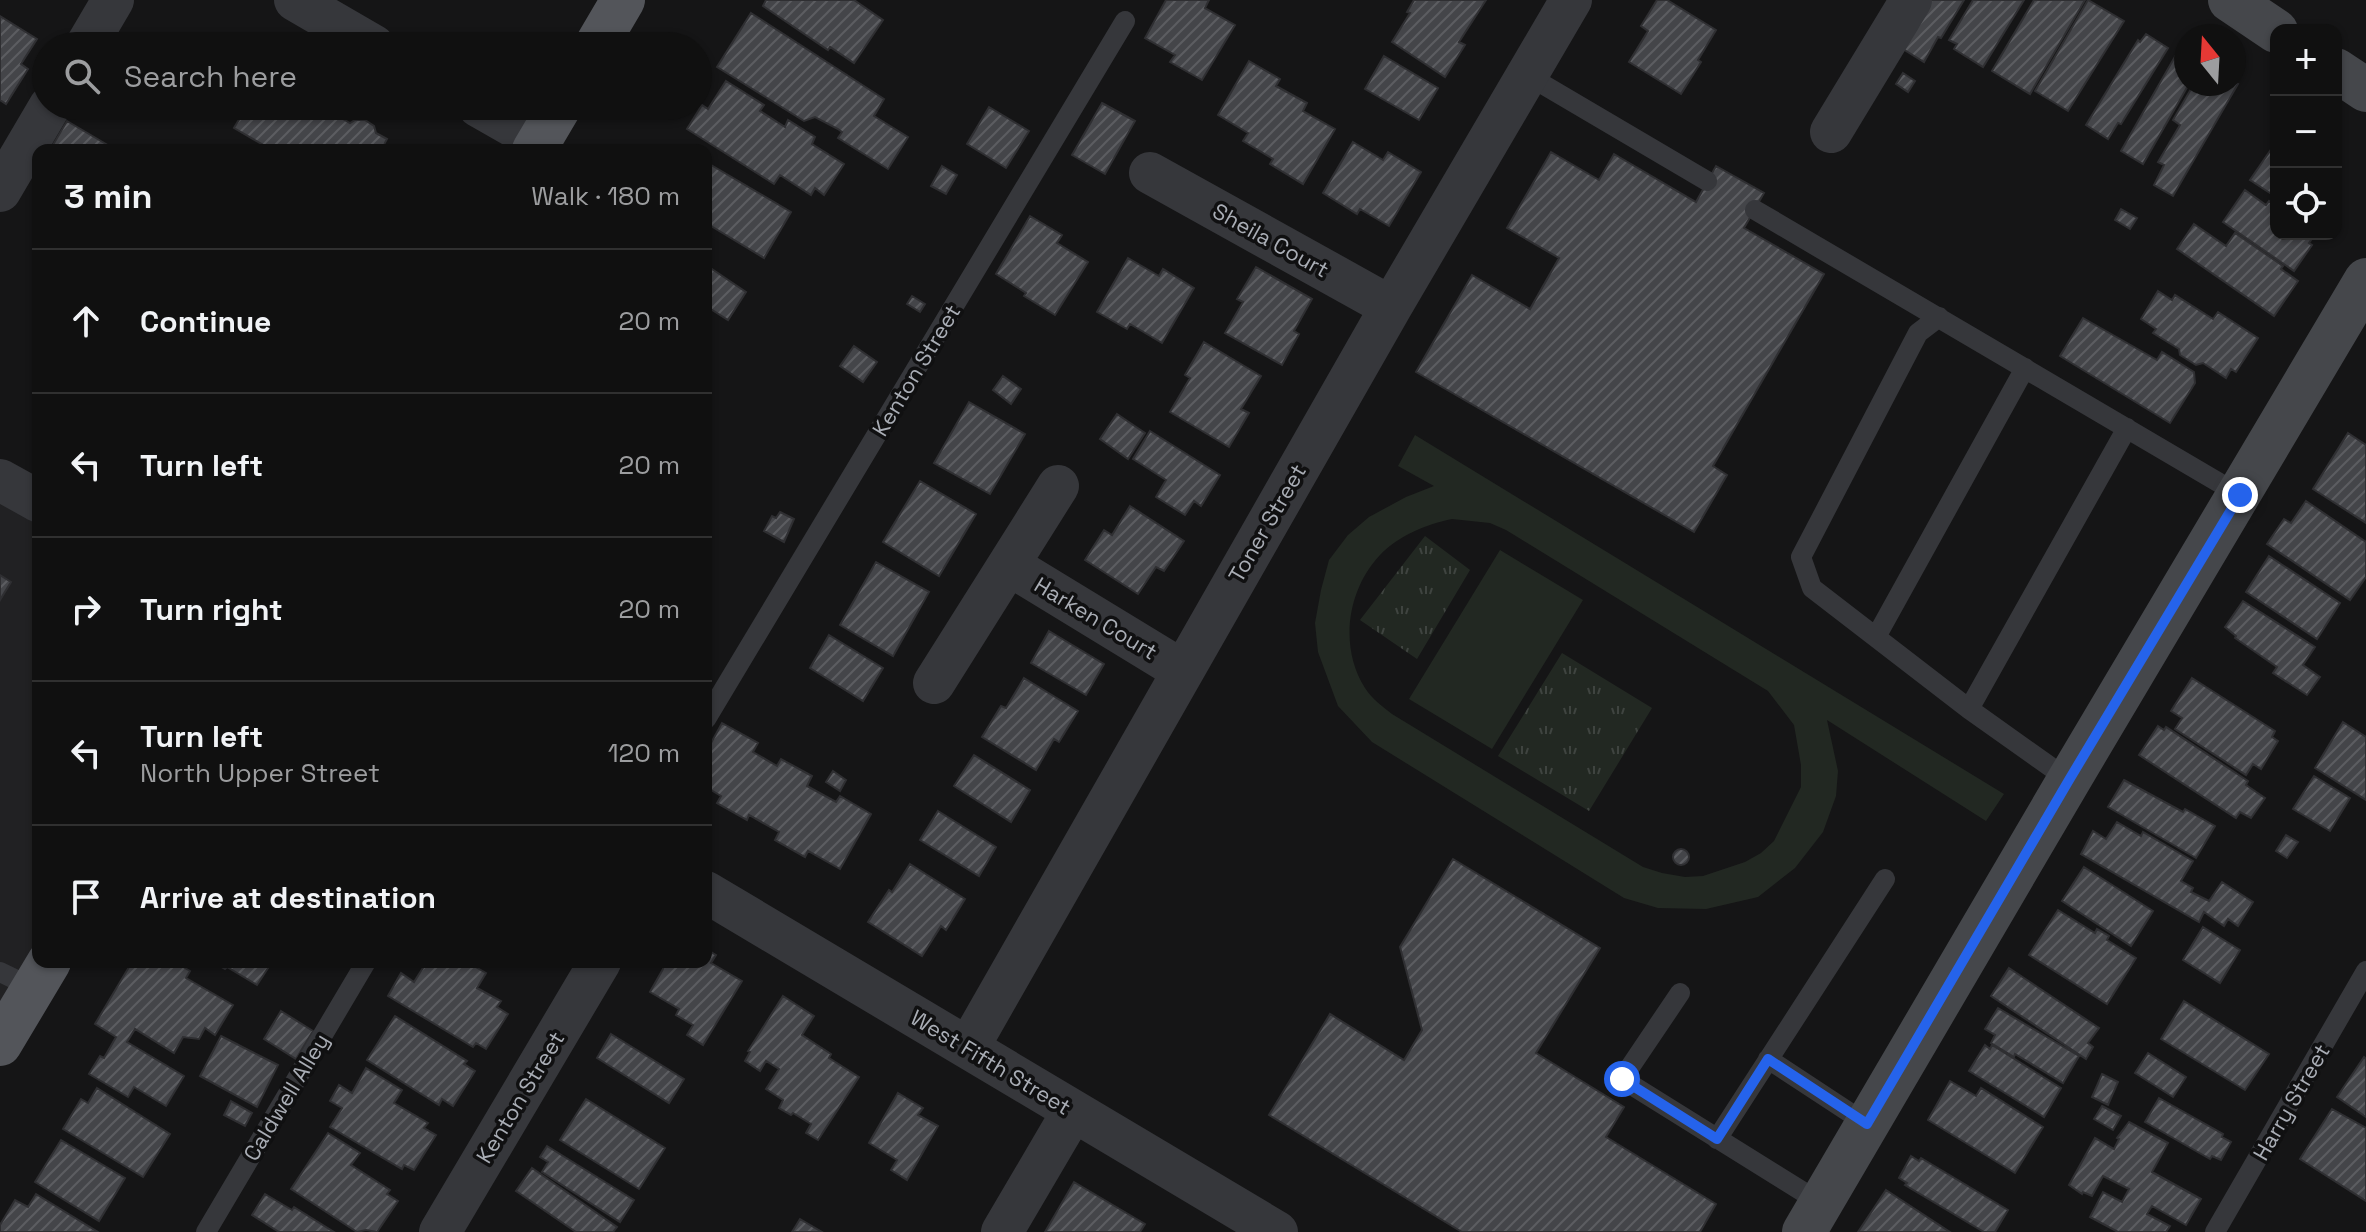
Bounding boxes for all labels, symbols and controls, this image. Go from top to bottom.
north arrow [2174,24,2246,96]
map controls [2270,24,2342,240]
button: + [2270,24,2342,96]
search box [32,32,712,120]
icon: search [60,54,104,98]
text: Search here [124,57,297,96]
button: − [2270,96,2342,168]
button: locate [2270,168,2342,240]
text: 3 min [64,175,152,218]
text: Walk · 180 m [531,179,680,213]
street label: Sheila Court [1208,197,1334,283]
icon: ahead [64,299,108,343]
street label: Kenton Street [866,299,966,441]
text: Continue [140,302,271,341]
text: 20 m [619,304,680,338]
icon: left [64,443,108,487]
text: Turn left [140,446,263,485]
text: 20 m [619,448,680,482]
street label: Toner Street [1222,459,1312,587]
route end [2222,477,2258,513]
street label: Harken Court [1029,570,1163,666]
icon: right [64,587,108,631]
text: Turn right [140,590,283,629]
text: 20 m [619,592,680,626]
text: Turn left [140,717,263,756]
icon: left [64,731,108,775]
text: 120 m [608,736,680,770]
text: North Upper Street [140,756,380,790]
icon: arrive [64,875,108,919]
text: Arrive at destination [140,878,436,917]
street label: West Fifth Street [906,1003,1076,1121]
street label: Kenton Street [470,1026,570,1168]
street label: Caldwell Alley [237,1028,335,1166]
street label: Harry Street [2246,1039,2336,1165]
route start [1604,1061,1640,1097]

